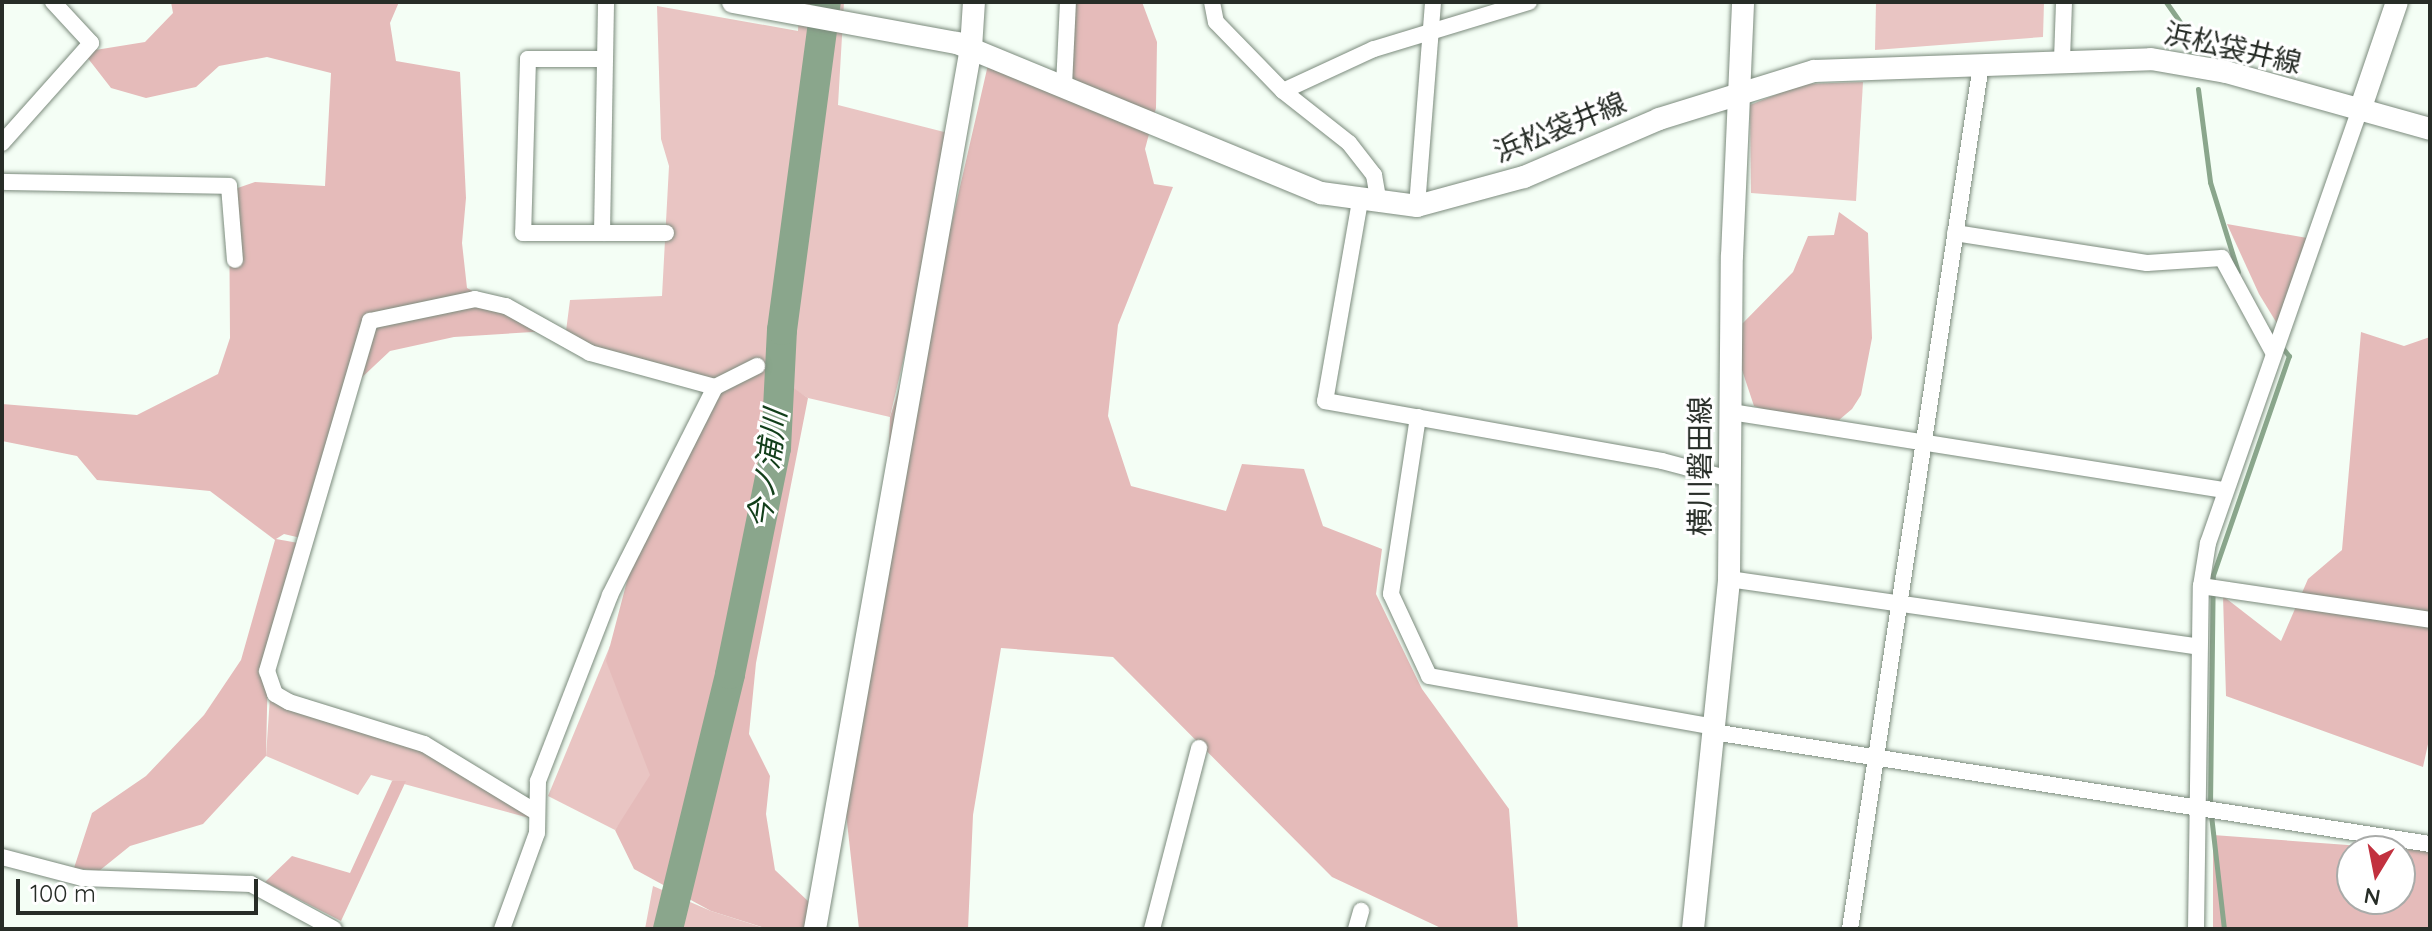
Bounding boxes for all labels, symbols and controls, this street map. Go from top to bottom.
street label: 浜松袋井線 [2161,16,2305,80]
street label: 浜松袋井線 [1489,85,1631,169]
street label: 横川磐田線 [1683,396,1717,536]
water label: 今ノ浦川 [741,407,793,531]
north arrow [2336,835,2416,915]
scale bar [20,863,262,913]
text: 100 m [30,878,96,908]
text: N [2362,881,2383,912]

